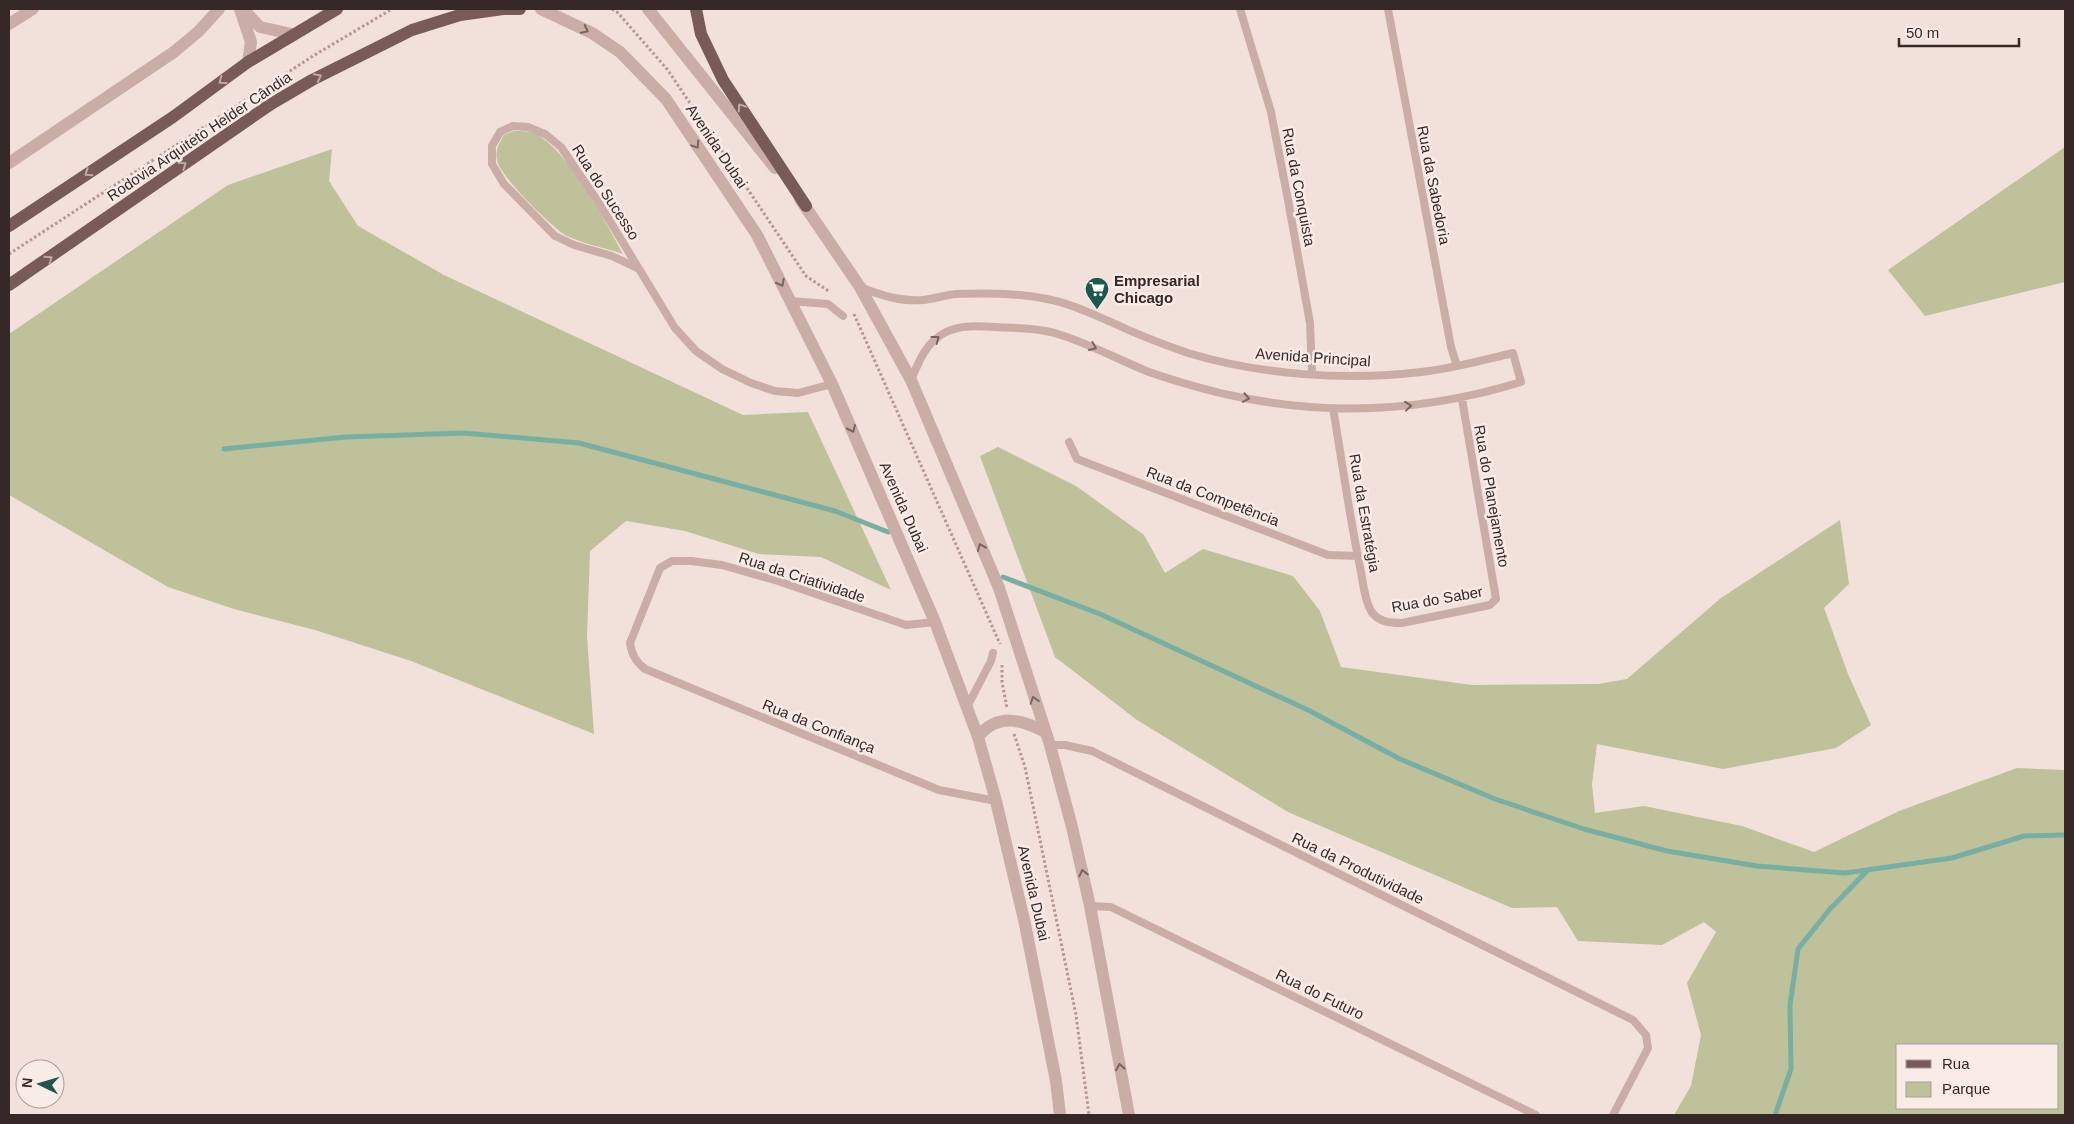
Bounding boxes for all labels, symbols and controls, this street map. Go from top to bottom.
scale bar [1899,15,2019,47]
one-way arrow [580,23,589,34]
text: 50 m [1906,24,1939,41]
street label: Rodovia Arquiteto Helder Cândia [104,68,295,204]
one-way arrow [313,73,322,83]
one-way arrow [218,75,228,84]
street label: Avenida Dubai [683,101,751,191]
one-way arrow [738,103,747,112]
street label: Rua da Sabedoria [1414,124,1454,247]
street label: Rua da Conquista [1279,126,1319,248]
one-way arrow [690,139,700,148]
street label: Rua do Sucesso [569,141,643,243]
one-way arrow [177,162,186,171]
one-way arrow [84,167,93,177]
one-way arrow [44,256,53,265]
place label: Empresarial Chicago [1114,272,1200,306]
supermarket icon: Empresarial Chicago [1084,276,1110,310]
one-way arrow [775,278,785,287]
one-way arrow [930,337,939,345]
one-way arrow [1088,341,1097,352]
street label: Avenida Principal [1255,344,1371,370]
one-way arrow [1242,393,1251,403]
one-way arrow [1404,401,1412,412]
street label: Rua do Planejamento [1471,423,1513,569]
one-way arrow [846,424,856,433]
street label: Rua da Estratégia [1346,452,1384,574]
street label: Avenida Dubai [876,459,932,555]
street label: Rua da Competência [1144,463,1282,529]
one-way arrow [977,543,988,552]
street label: Rua da Criatividade [737,549,867,605]
street label: Rua do Saber [1390,583,1484,615]
street label: Rua da Confiança [760,696,878,757]
one-way arrow [1030,697,1040,705]
street label: Rua da Produtividade [1289,829,1427,907]
street label: Avenida Dubai [1015,844,1053,942]
one-way arrow [1078,869,1089,878]
street label: Rua do Futuro [1273,965,1367,1023]
legend [1896,1044,2059,1109]
text: Rua [1942,1055,1970,1072]
north arrow [15,1059,65,1109]
one-way arrow [1115,1063,1126,1072]
text: N [19,1077,35,1089]
text: Parque [1942,1080,1990,1097]

